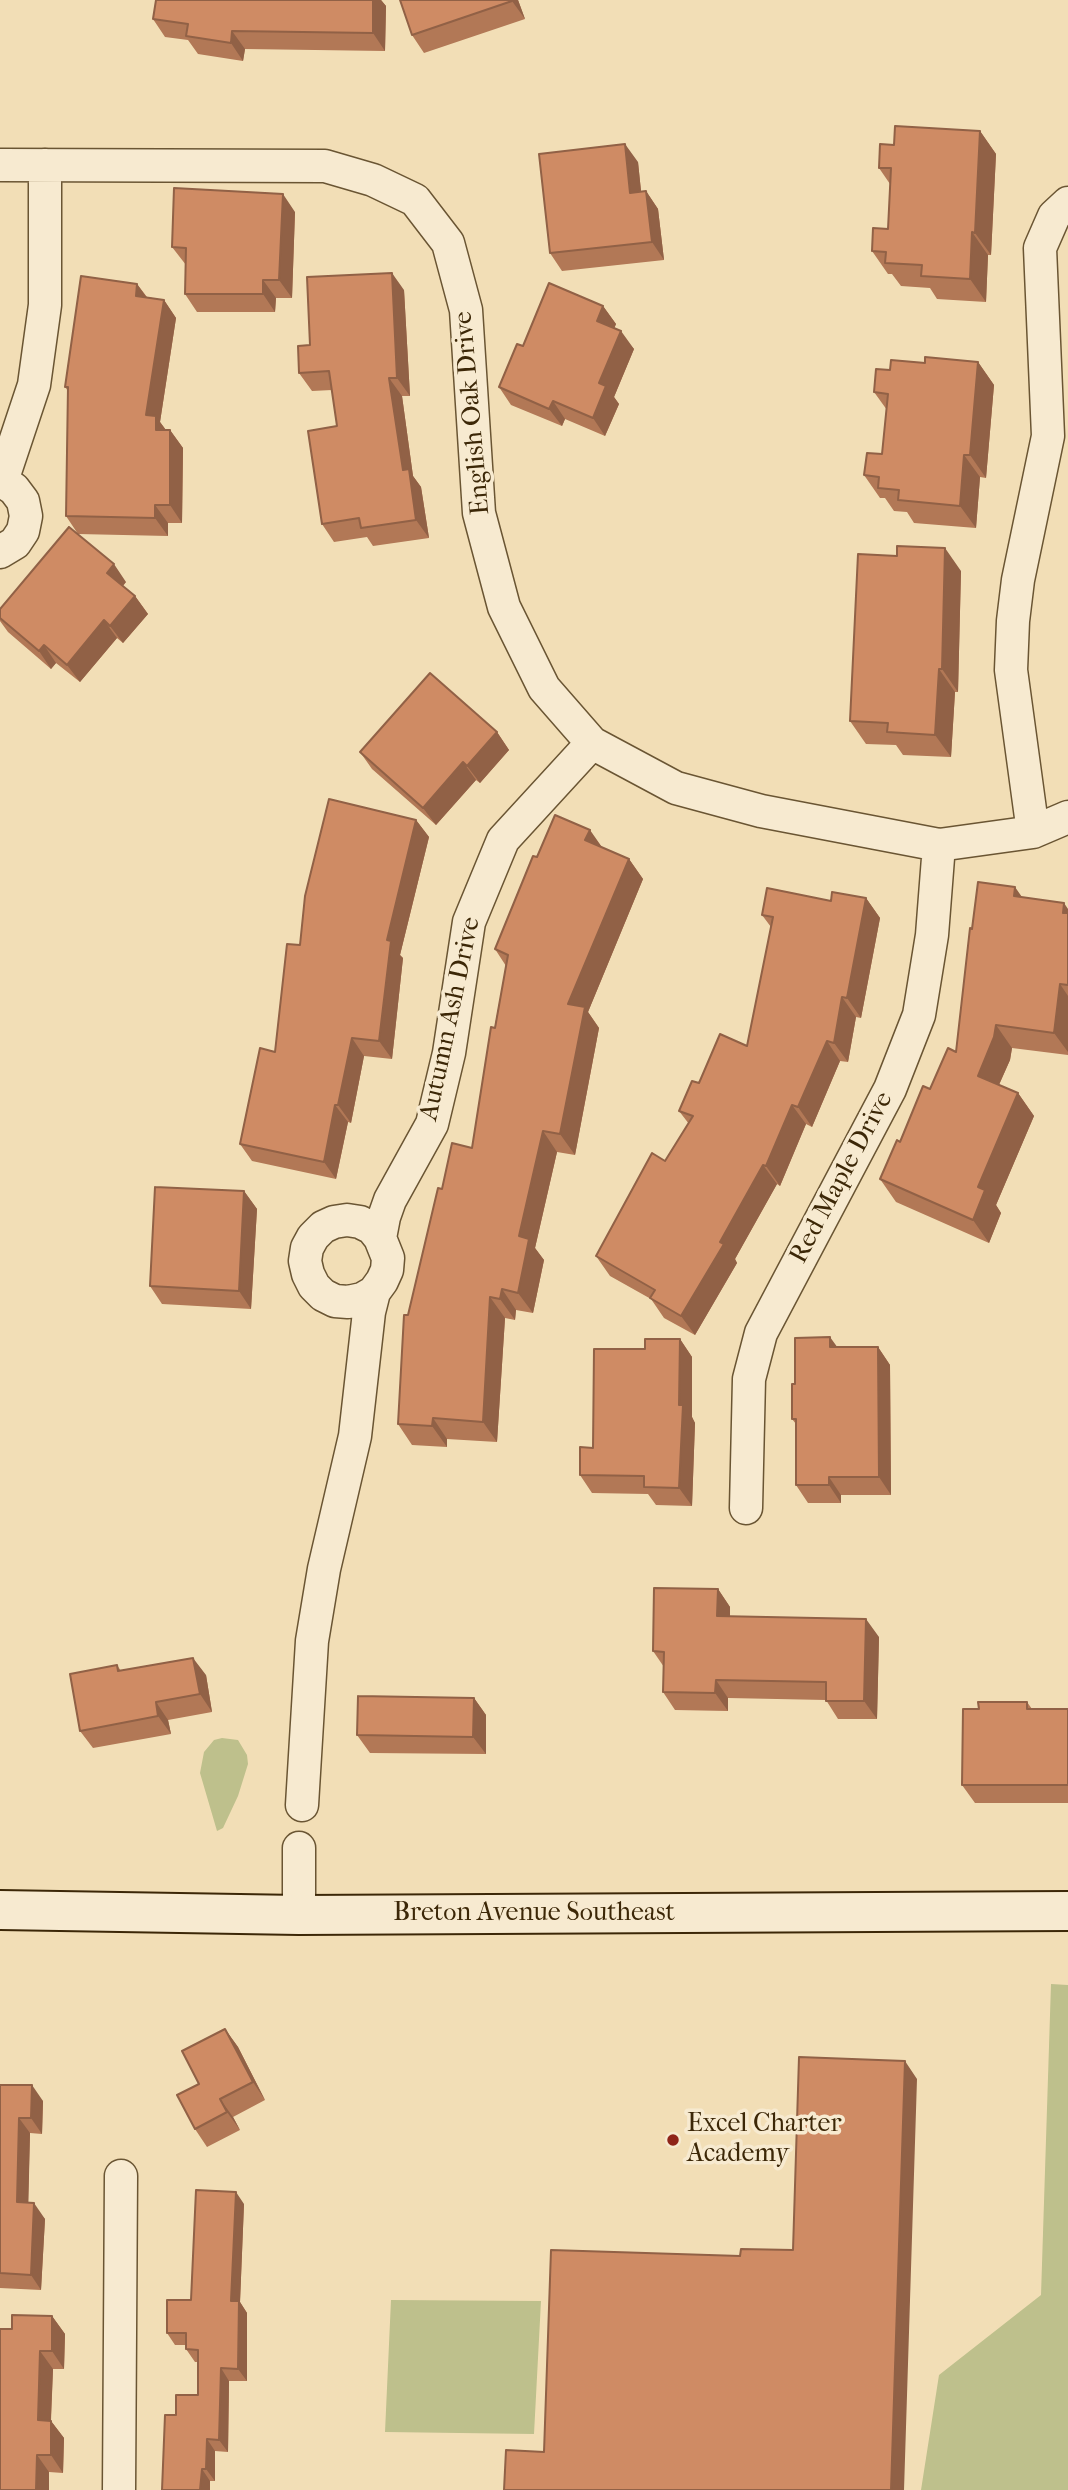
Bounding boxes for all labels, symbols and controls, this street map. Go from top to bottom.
street label: English Oak Drive [449,310,497,516]
street label: Autumn Ash Drive [414,914,488,1124]
street label: Red Maple Drive [784,1087,900,1269]
street label: Breton Avenue Southeast [393,1898,675,1930]
place label: Excel Charter Academy [687,2109,841,2170]
marker: Excel Charter Academy [665,2132,681,2148]

